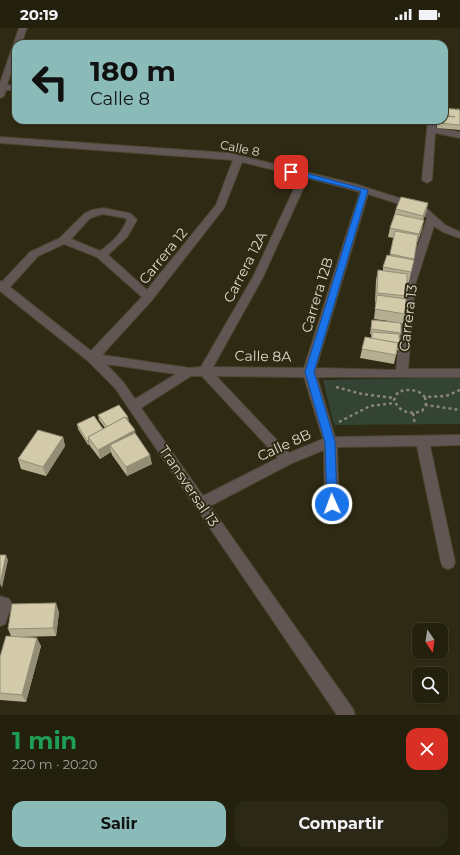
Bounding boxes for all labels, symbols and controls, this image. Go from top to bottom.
text: 20:19 [20,5,58,24]
text: 180 m [90,54,176,88]
icon: left [24,56,76,108]
text: Calle 8 [90,88,150,110]
street label: Calle 8 [219,137,261,159]
pin [274,155,308,189]
icon: arrive [280,161,302,183]
street label: Carrera 12 [135,224,191,288]
street label: Carrera 12A [219,228,271,306]
street label: Carrera 12B [297,255,337,335]
street label: Carrera 13 [395,283,421,353]
street label: Calle 8A [235,347,292,366]
street label: Calle 8B [254,425,314,465]
street label: Transversal 13 [155,442,223,530]
position arrow [311,483,353,525]
north arrow [412,623,448,659]
map controls [412,623,448,703]
button: search [412,667,448,703]
text: 1 min [12,726,77,755]
button: close [406,728,448,770]
text: 220 m · 20:20 [12,756,97,772]
button: Salir [12,801,226,847]
button: Compartir [234,801,448,847]

